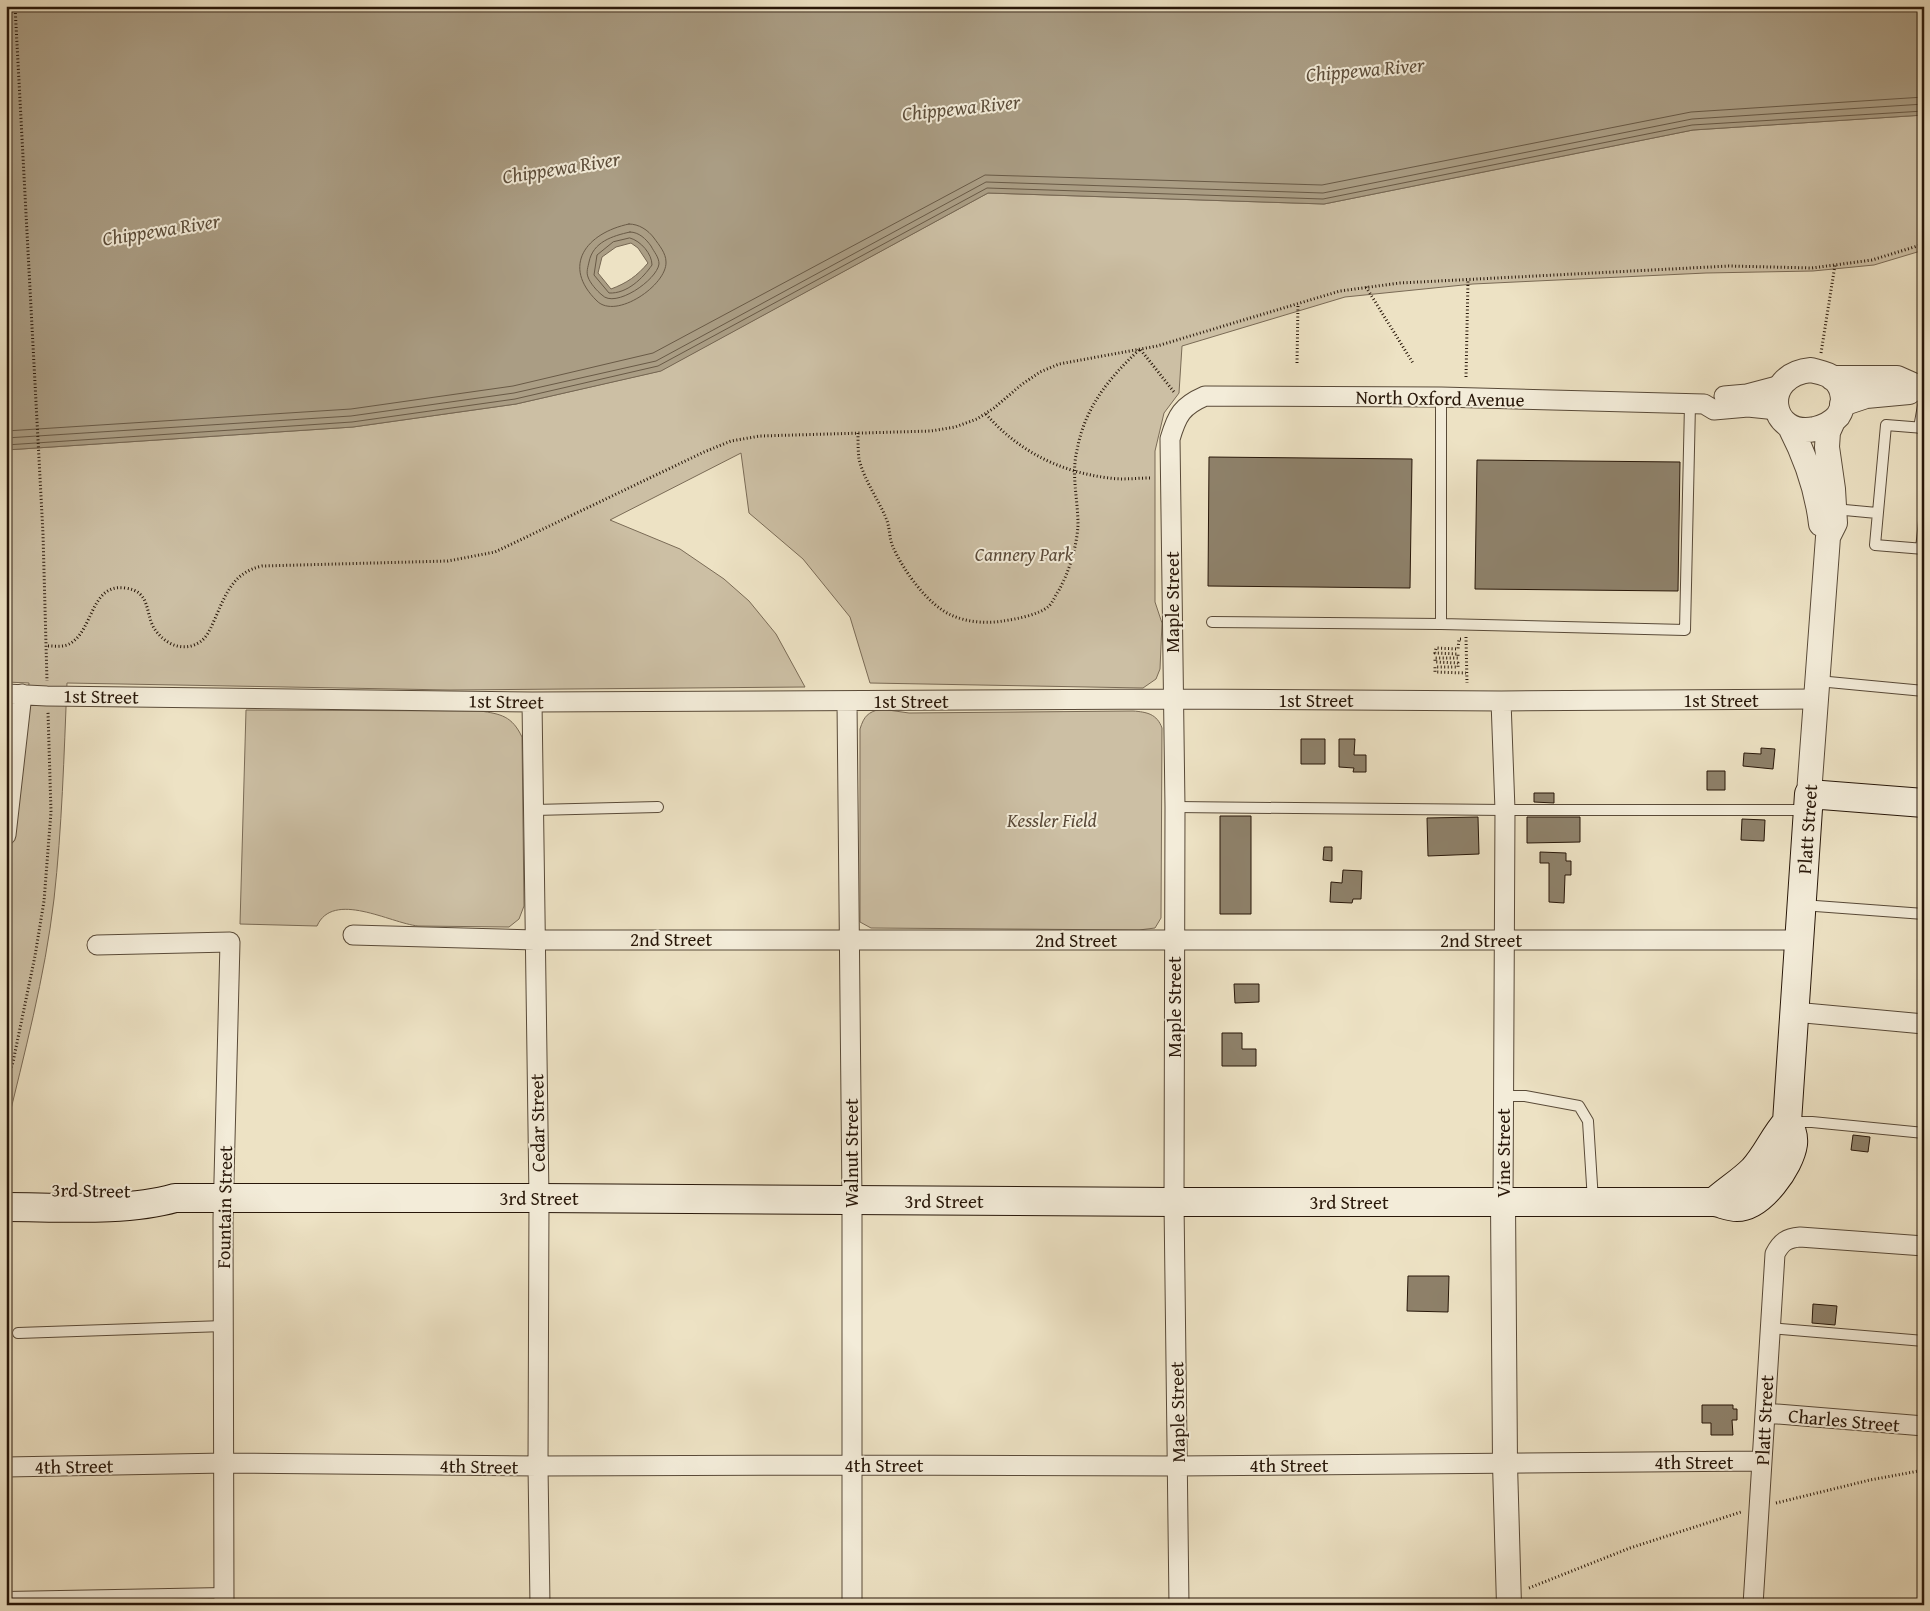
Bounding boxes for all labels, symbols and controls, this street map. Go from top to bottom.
water label: Chippewa River [1305,49,1426,89]
water label: Chippewa River [900,86,1022,128]
water label: Chippewa River [500,143,622,191]
water label: Chippewa River [100,205,222,253]
street label: North Oxford Avenue [1355,383,1525,413]
park label: Cannery Park [975,540,1074,568]
street label: Maple Street [1158,551,1186,653]
street label: 1st Street [63,681,139,711]
street label: 1st Street [468,686,544,716]
street label: 1st Street [1278,686,1354,714]
street label: 1st Street [1683,686,1759,714]
street label: 1st Street [873,687,949,715]
street label: Platt Street [1790,783,1824,875]
park label: Kessler Field [1006,806,1097,834]
street label: 2nd Street [630,925,712,953]
street label: 2nd Street [1035,926,1117,954]
street label: 2nd Street [1440,926,1522,954]
street label: Maple Street [1160,956,1188,1058]
street label: Cedar Street [522,1073,552,1172]
street label: Walnut Street [837,1098,865,1208]
street label: Vine Street [1489,1108,1517,1198]
street label: Fountain Street [209,1145,239,1269]
street label: 3rd Street [51,1175,131,1205]
street label: 3rd Street [499,1184,579,1212]
street label: 3rd Street [904,1187,984,1215]
street label: 3rd Street [1309,1188,1389,1216]
street label: Maple Street [1162,1361,1192,1463]
street label: Platt Street [1748,1374,1780,1466]
street label: Charles Street [1787,1401,1901,1439]
street label: 4th Street [1655,1448,1734,1476]
street label: 4th Street [34,1451,114,1481]
street label: 4th Street [439,1451,519,1481]
street label: 4th Street [845,1451,924,1479]
street label: 4th Street [1250,1451,1329,1479]

